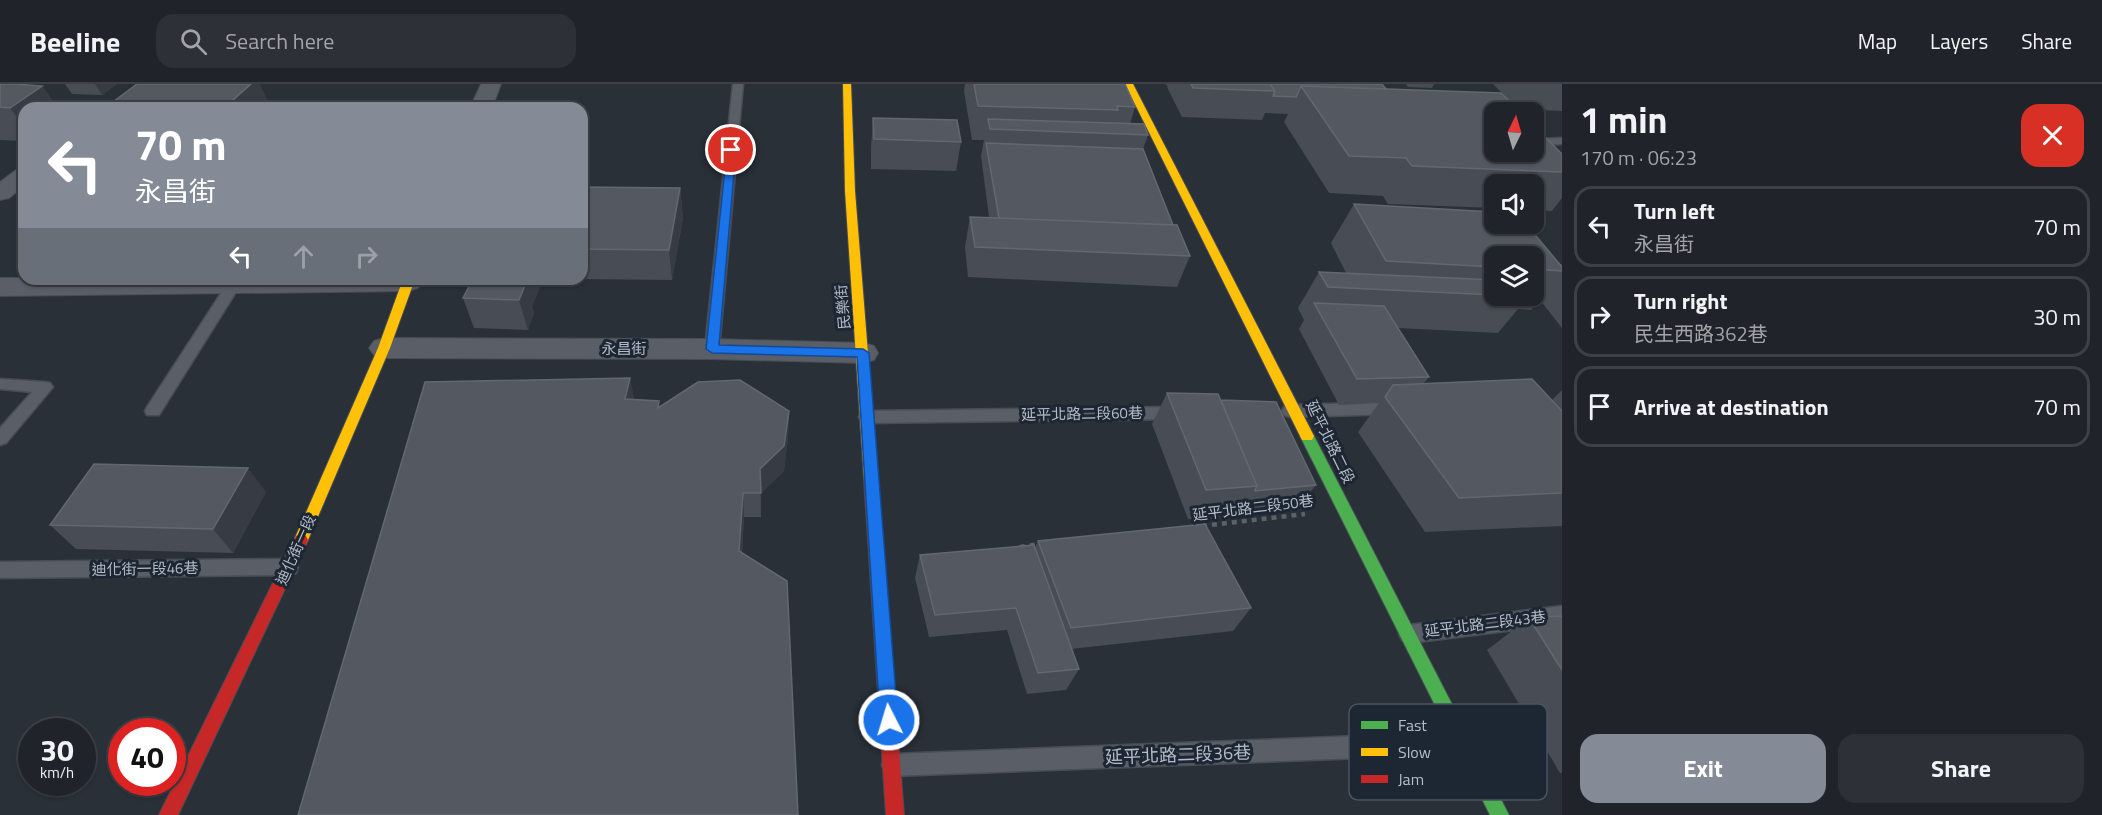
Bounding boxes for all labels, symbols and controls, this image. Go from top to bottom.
search box [156,14,576,68]
text: Beeline [30,20,120,63]
text: Search here [225,24,334,58]
icon: search [177,25,210,58]
text: Map [1858,25,1897,57]
text: Layers [1930,25,1988,57]
text: Share [2021,25,2072,57]
text: 1 min [1580,92,1667,147]
north arrow [1484,102,1544,162]
map controls [1484,102,1544,306]
button: close [2021,104,2084,167]
text: 70 m [135,112,227,176]
pin [705,124,756,175]
icon: left [36,126,114,204]
icon: arrive [714,133,747,166]
text: 170 m · 06:23 [1580,142,1697,173]
text: 永昌街 [135,170,216,211]
button: sound [1484,174,1544,234]
text: Turn left [1634,194,1715,228]
icon: left [1583,210,1616,243]
text: 70 m [2033,210,2081,244]
text: 永昌街 [1634,228,1694,259]
icon: left [224,240,257,273]
icon: ahead [287,240,320,273]
icon: right [350,240,383,273]
button: layers [1484,246,1544,306]
street label: 民樂街 [829,284,856,330]
text: Turn right [1634,284,1728,318]
icon: right [1583,300,1616,333]
text: 30 m [2033,300,2081,334]
text: 民生西路362巷 [1634,318,1768,349]
street label: 永昌街 [601,337,647,360]
icon: arrive [1583,390,1616,423]
text: Arrive at destination [1634,390,1829,424]
text: 70 m [2033,390,2081,424]
street label: 延平北路二段 [1300,396,1361,487]
street label: 延平北路二段60巷 [1021,401,1143,426]
street label: 延平北路二段50巷 [1191,489,1315,526]
street label: 迪化街一段 [270,511,321,589]
street label: 迪化街一段46巷 [91,556,199,581]
street label: 延平北路二段43巷 [1423,605,1547,642]
position arrow [857,688,921,752]
legend [1349,704,1547,800]
text: Fast [1398,713,1427,737]
speed limit sign: 40 [108,718,186,796]
text: 30 [40,727,74,773]
button: Exit [1580,734,1826,803]
button: Share [1838,734,2084,803]
street label: 延平北路二段36巷 [1104,738,1251,771]
text: Slow [1398,740,1431,764]
text: km/h [40,761,74,784]
text: Jam [1398,767,1424,791]

